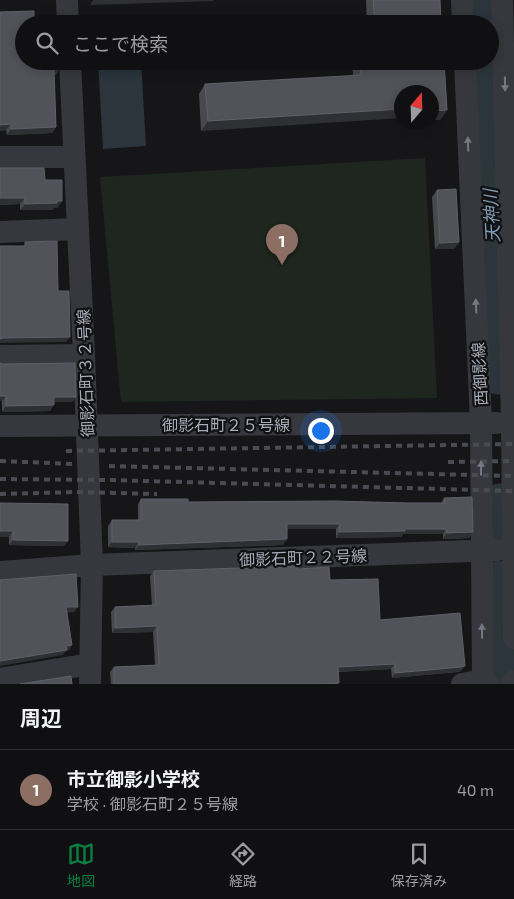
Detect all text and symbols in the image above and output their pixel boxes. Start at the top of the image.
search box [15,15,499,70]
icon: search [33,29,61,57]
text: ここで検索 [73,32,168,55]
one-way arrow [501,76,509,92]
north arrow [394,85,439,130]
one-way arrow [464,135,472,151]
water label: 天神川 [478,186,503,244]
pin: 1 [266,224,298,265]
one-way arrow [471,298,479,314]
street label: 御影石町３２号線 [73,309,97,437]
street label: 西御影線 [468,342,490,406]
street label: 御影石町２５号線 [162,415,290,434]
your location [308,418,334,444]
one-way arrow [477,460,485,476]
street label: 御影石町２２号線 [239,545,367,569]
one-way arrow [478,623,486,639]
text: 周辺 [20,705,62,730]
text: 市立御影小学校 [67,767,200,790]
text: 1 [33,780,39,799]
text: 40 m [457,780,494,799]
text: 学校 · 御影石町２５号線 [67,794,238,813]
tab: 地図 [67,840,95,890]
tab: 経路 [229,840,257,890]
tab: 保存済み [391,840,447,890]

